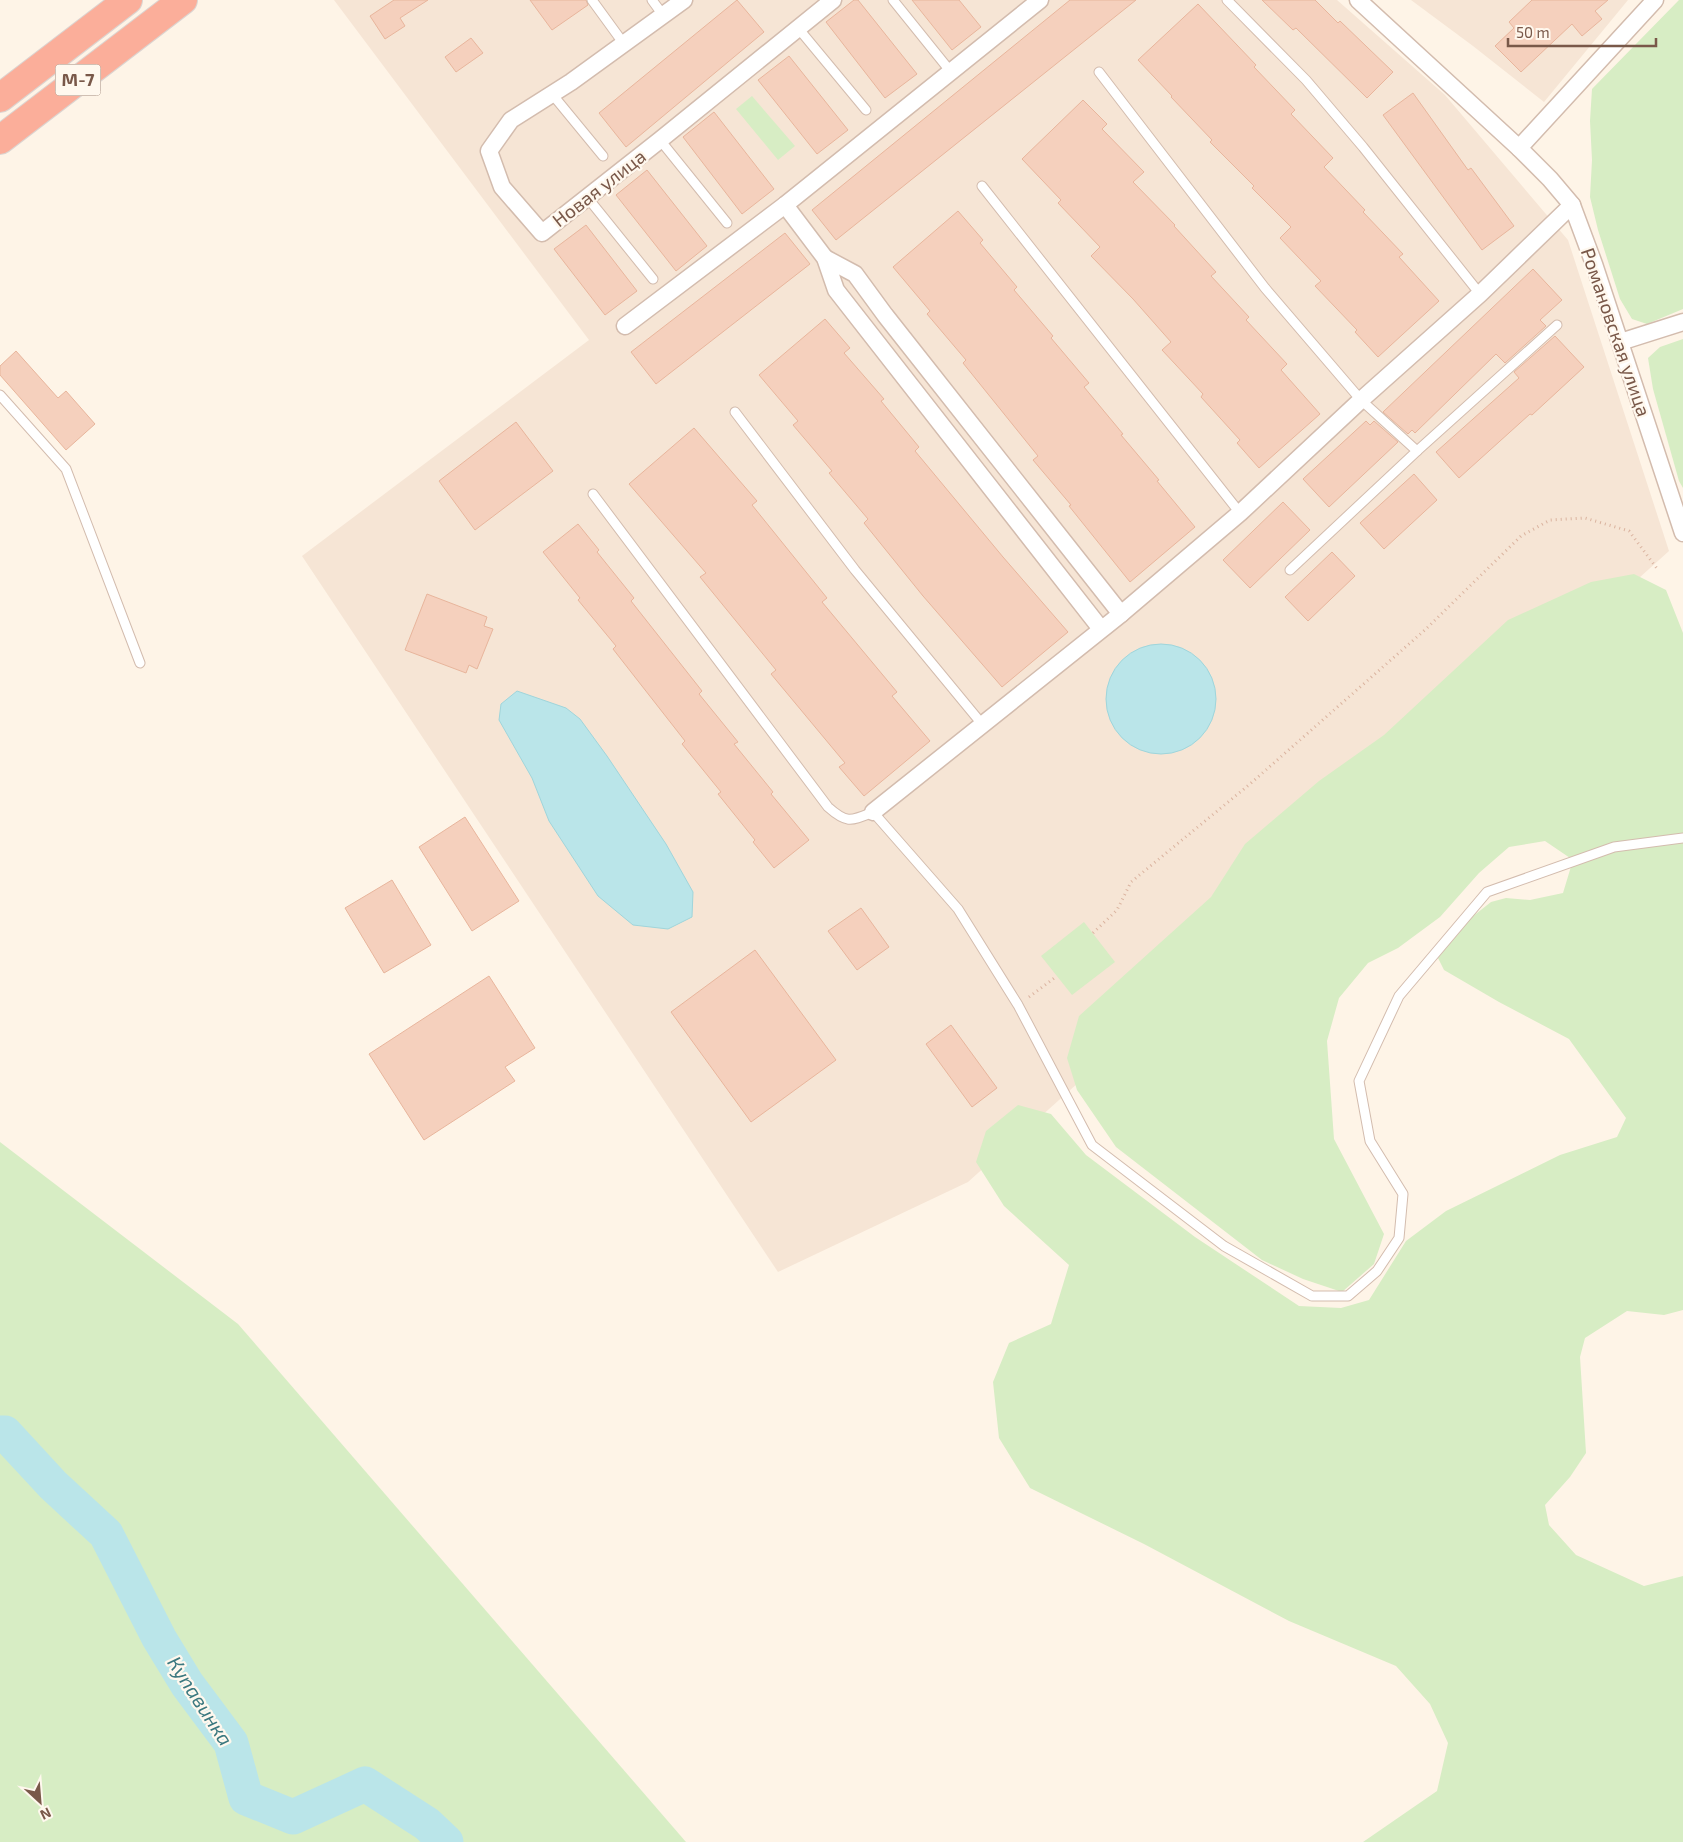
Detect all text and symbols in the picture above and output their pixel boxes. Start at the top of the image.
scale bar [1508,15,1656,47]
text: 50 m [1516,23,1550,41]
road number: М-7 [56,64,100,96]
street label: Новая улица [547,144,651,232]
street label: Романовская улица [1576,245,1656,419]
water label: Купавинка [163,1651,239,1750]
north arrow [15,1777,65,1827]
text: N [38,1804,54,1824]

